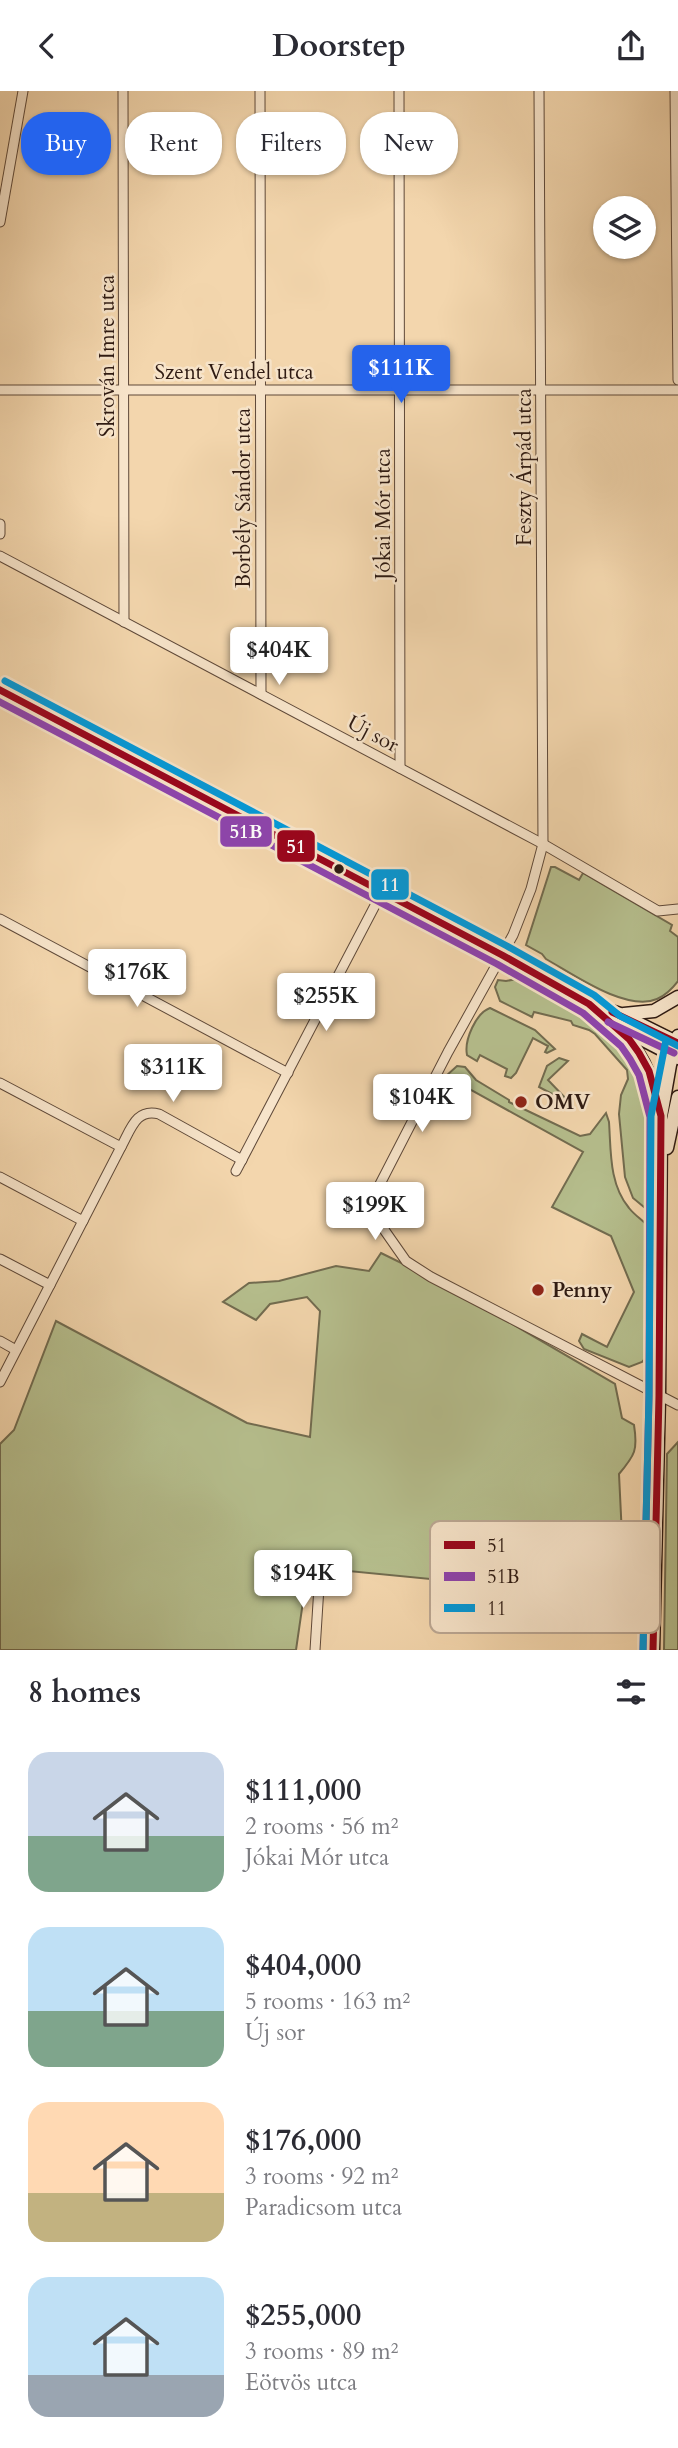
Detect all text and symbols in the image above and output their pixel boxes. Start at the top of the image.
text: Doorstep [272,24,406,68]
icon: back [28,27,66,65]
icon: share [612,27,650,65]
chip: Buy [21,112,111,175]
chip: Rent [125,112,222,175]
chip: Filters [236,112,346,175]
chip: New [360,112,458,175]
map controls [593,196,656,259]
button: layers [593,196,656,259]
street label: Skrován Imre utca [93,275,122,437]
pin: $111K [352,345,450,405]
text: $111K [368,352,434,383]
street label: Szent Vendel utca [154,358,314,387]
street label: Feszty Árpád utca [510,388,539,546]
street label: Borbély Sándor utca [229,408,258,588]
street label: Jókai Mór utca [369,448,398,583]
pin: $404K [230,627,328,687]
text: $404K [246,634,312,665]
street label: Új sor [342,707,405,760]
line badge: 51B [219,815,273,848]
text: 51B [229,819,263,845]
line badge: 51 [276,829,316,863]
text: 51 [286,834,306,860]
unlabelled marker [332,862,346,876]
line badge: 11 [370,868,410,901]
text: 11 [380,872,400,898]
pin: $176K [88,949,186,1009]
text: $176K [104,956,170,987]
pin: $255K [277,974,375,1033]
text: $255K [293,980,359,1011]
pin: $311K [124,1045,222,1104]
text: $311K [140,1051,206,1082]
pin: $104K [373,1075,471,1134]
text: $104K [389,1081,455,1112]
place label: OMV [535,1088,591,1117]
marker: OMV [513,1094,529,1110]
pin: $199K [326,1183,424,1242]
text: $199K [342,1189,408,1220]
place label: Penny [552,1276,612,1305]
marker: Penny [530,1282,546,1298]
legend [430,1521,660,1633]
text: 51 [487,1533,506,1559]
pin: $194K [254,1551,352,1610]
text: $194K [270,1557,336,1588]
text: 51B [487,1564,519,1590]
text: 11 [487,1596,506,1622]
text: 8 homes [28,1672,141,1713]
icon: filters [612,1673,650,1711]
text: $111,000 [245,1770,361,1811]
icon: home [84,1780,168,1864]
text: 2 rooms · 56 m² [245,1811,398,1842]
text: Jókai Mór utca [245,1842,389,1873]
text: $404,000 [245,1945,361,1986]
icon: home [84,1955,168,2039]
text: 5 rooms · 163 m² [245,1986,410,2017]
text: Új sor [245,2017,305,2048]
text: $176,000 [245,2120,361,2161]
icon: home [84,2130,168,2214]
text: 3 rooms · 92 m² [245,2161,398,2192]
text: Paradicsom utca [245,2192,402,2223]
text: $255,000 [245,2295,361,2336]
icon: home [84,2305,168,2389]
text: 3 rooms · 89 m² [245,2336,398,2367]
text: Eötvös utca [245,2367,357,2398]

